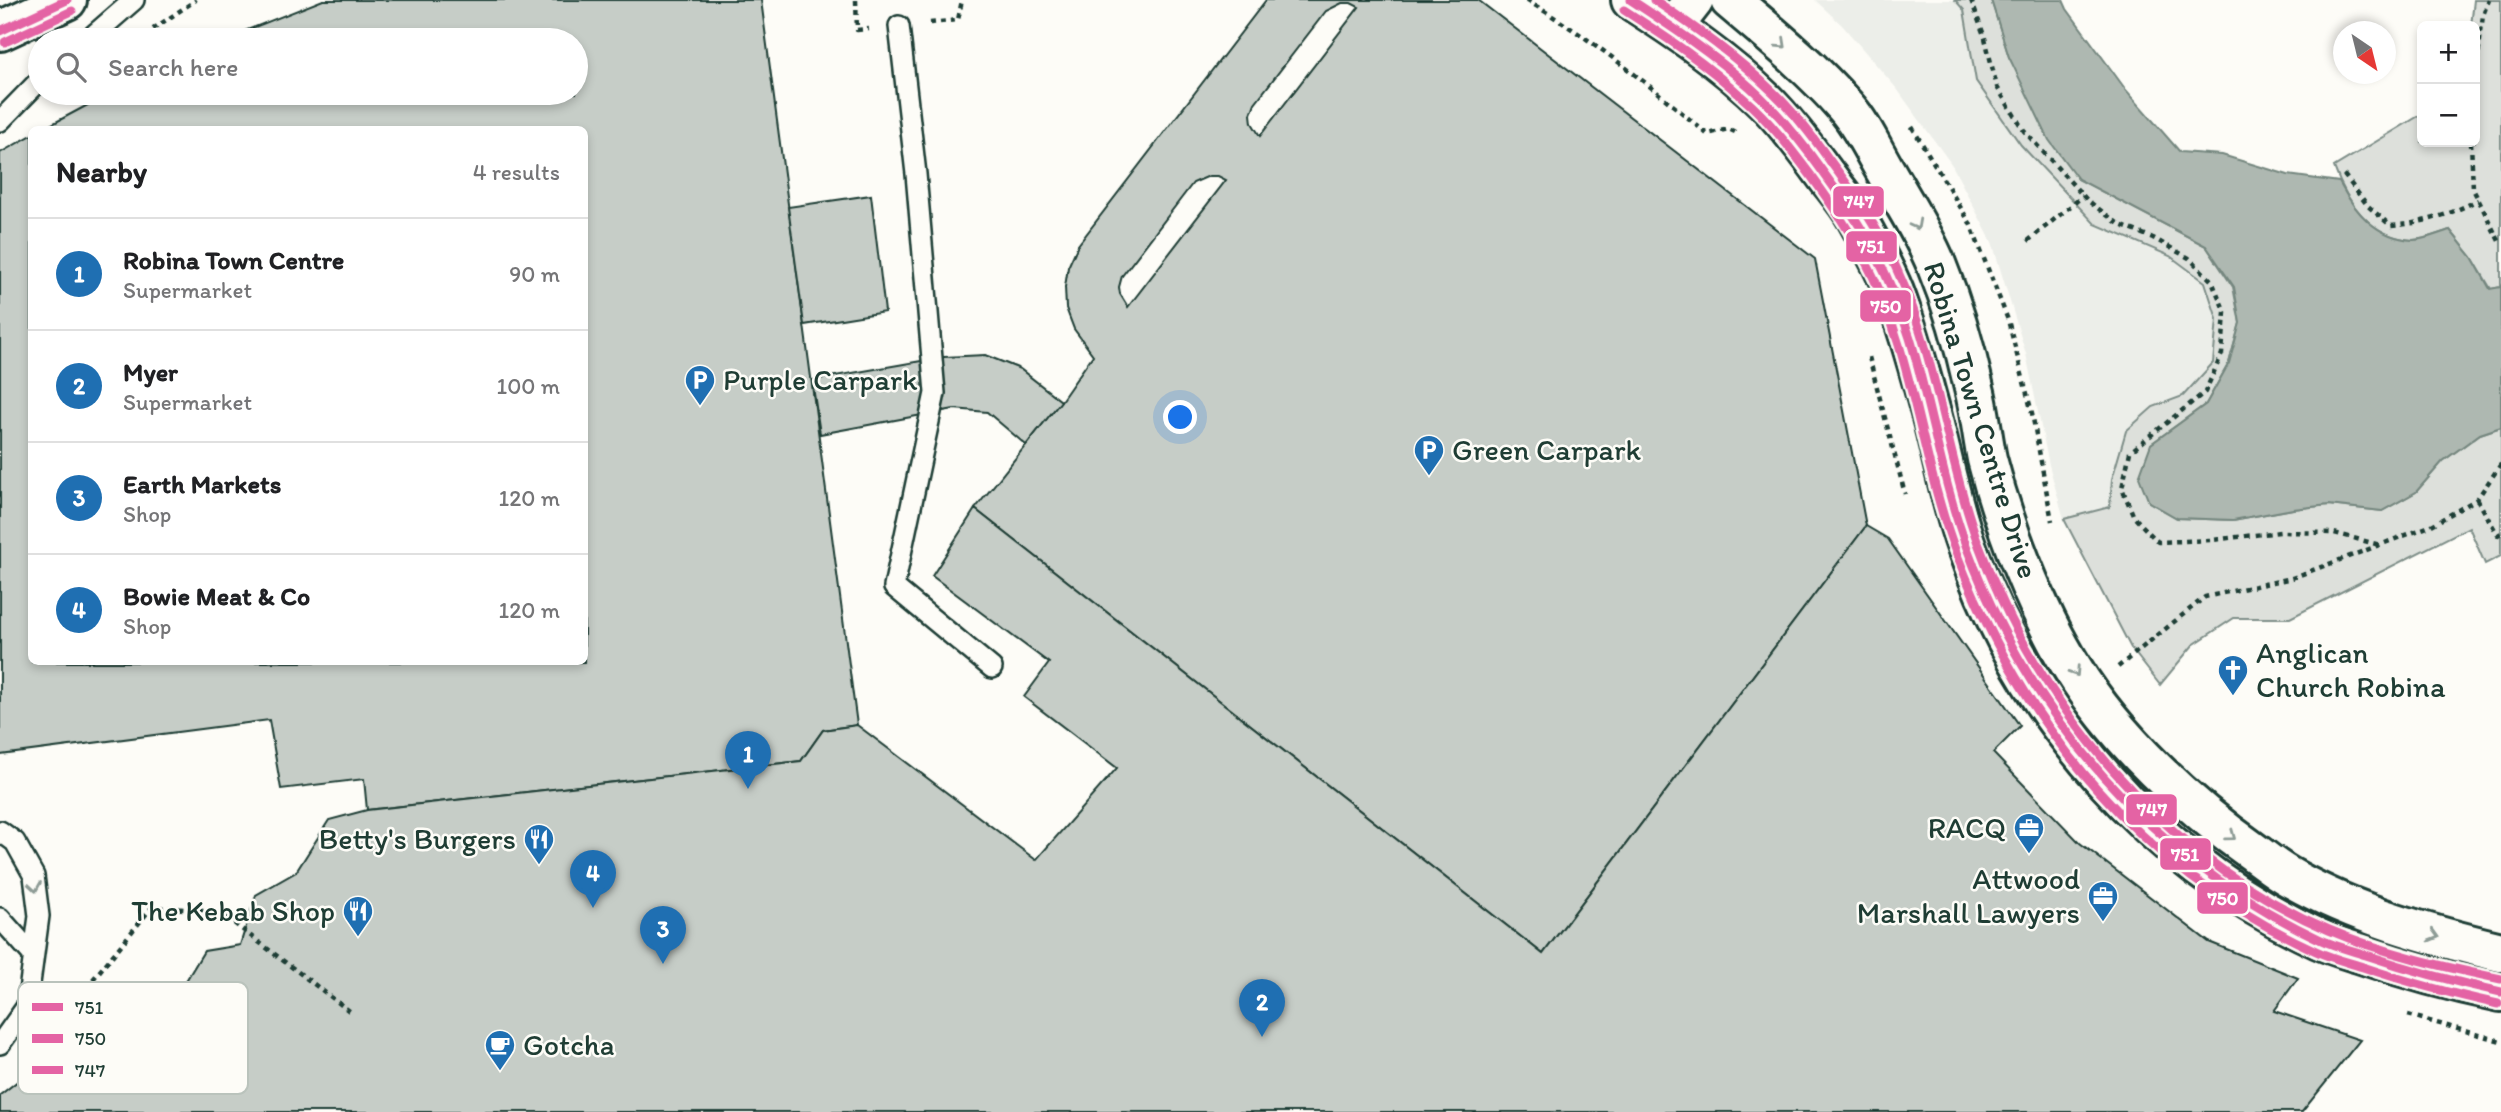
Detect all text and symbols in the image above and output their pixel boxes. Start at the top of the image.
north arrow [2333,21,2396,84]
map controls [2417,21,2480,147]
button: + [2417,21,2480,84]
search box [28,28,588,105]
one-way arrow [1774,36,1787,49]
icon: search [52,48,90,86]
text: Search here [108,51,238,83]
button: − [2417,84,2480,147]
text: Nearby [56,153,147,190]
text: 4 results [473,158,560,186]
line badge: 747 [1832,185,1885,218]
text: 747 [1843,190,1875,213]
one-way arrow [1908,218,1922,230]
line badge: 751 [1845,230,1898,263]
text: 751 [1856,235,1885,258]
text: Robina Town Centre [123,244,344,276]
street label: Robina Town Centre Drive [1916,257,2047,583]
text: 1 [74,260,84,288]
text: 90 m [509,260,560,288]
text: Supermarket [123,276,252,304]
line badge: 750 [1859,289,1912,323]
text: 750 [1869,295,1902,318]
text: Myer [123,356,178,388]
place label: Purple Carpark [723,361,918,398]
parking icon: Purple Carpark [683,363,717,407]
text: 2 [73,372,85,400]
text: 100 m [496,372,560,400]
text: Supermarket [123,388,252,416]
your location [1163,400,1197,434]
place label: Green Carpark [1452,431,1641,468]
parking icon: Green Carpark [1412,433,1446,477]
text: Earth Markets [123,468,281,500]
text: 3 [73,484,85,512]
text: 120 m [499,484,560,512]
text: Shop [123,500,171,528]
text: Bowie Meat & Co [123,580,310,612]
text: 4 [72,596,86,624]
text: 120 m [499,596,560,624]
text: Shop [123,612,171,640]
place label: Anglican Church Robina [2256,634,2446,705]
church icon: Anglican Church Robina [2216,653,2250,697]
one-way arrow [2067,664,2079,677]
pin: 1 [725,731,771,789]
line badge: 747 [2125,793,2178,826]
text: 747 [2136,798,2168,821]
place label: RACQ [1928,809,2006,846]
office icon: RACQ [2012,811,2046,855]
place label: Betty's Burgers [319,820,516,857]
restaurant icon: Betty's Burgers [522,822,556,866]
one-way arrow [2223,828,2236,840]
line badge: 751 [2159,837,2212,871]
text: 751 [2170,843,2199,866]
pin: 4 [570,850,616,908]
place label: Attwood Marshall Lawyers [1857,860,2080,931]
office icon: Attwood Marshall Lawyers [2086,879,2120,923]
one-way arrow [27,881,42,893]
line badge: 750 [2196,881,2249,915]
text: 750 [2206,887,2239,910]
place label: The Kebab Shop [131,892,335,929]
restaurant icon: The Kebab Shop [341,894,375,938]
pin: 3 [640,906,686,964]
one-way arrow [2427,927,2439,942]
pin: 2 [1239,979,1285,1037]
legend [18,982,248,1094]
text: 751 [75,996,103,1019]
place label: Gotcha [523,1026,615,1063]
text: 750 [75,1027,106,1050]
cafe icon: Gotcha [483,1028,517,1072]
text: 747 [75,1059,105,1082]

